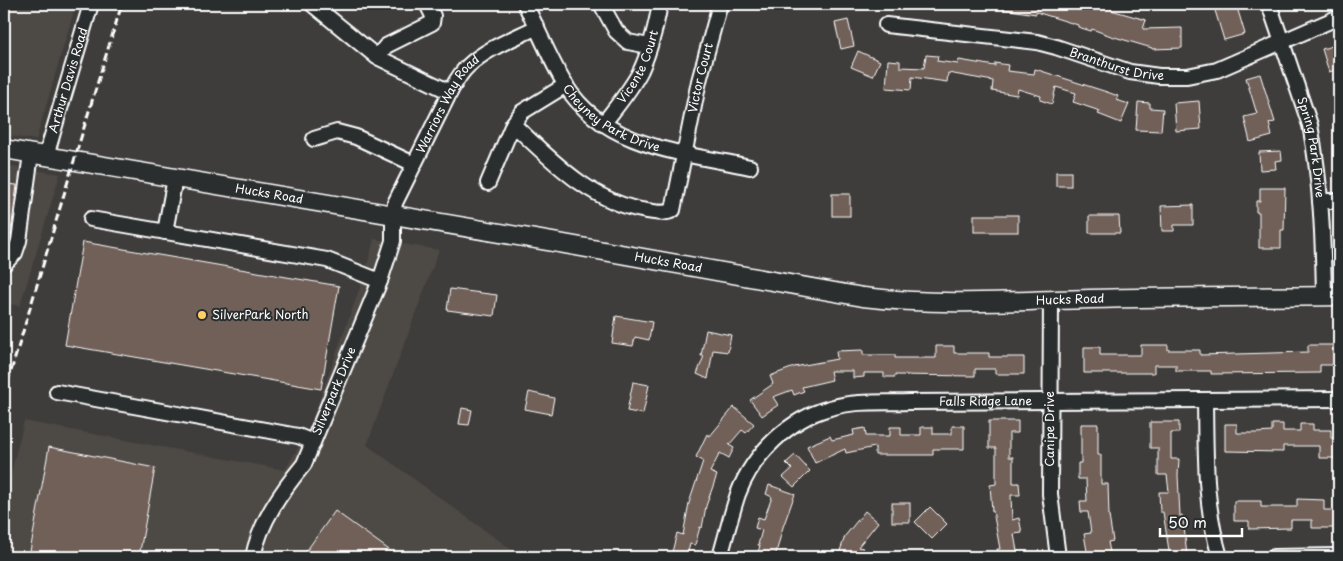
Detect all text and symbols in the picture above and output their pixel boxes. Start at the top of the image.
street label: Arthur Davis Road [43,25,92,135]
street label: Vicente Court [612,28,662,107]
street label: Victor Court [683,41,717,114]
street label: Branthurst Drive [1067,42,1164,84]
street label: Warriors Way Road [411,50,483,156]
street label: Cheyney Park Drive [559,80,662,156]
street label: Spring Park Drive [1293,94,1330,198]
street label: Hucks Road [234,178,305,208]
street label: Hucks Road [633,247,704,276]
street label: Hucks Road [1036,289,1105,309]
place label: SilverPark North [212,305,308,323]
marker: SilverPark North [196,309,208,321]
street label: Silverpark Drive [307,344,360,438]
street label: Falls Ridge Lane [939,391,1033,410]
street label: Canipe Drive [1040,391,1058,467]
scale bar [1160,506,1243,538]
text: 50 m [1168,510,1207,533]

